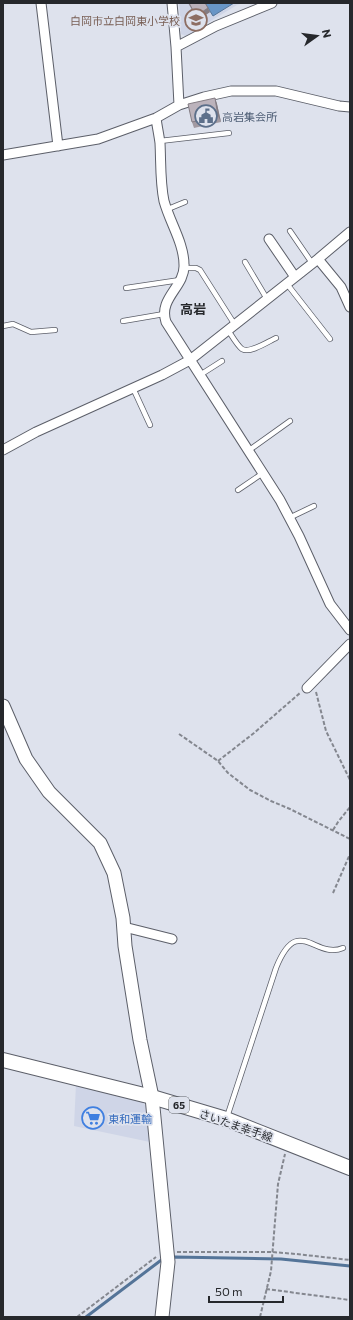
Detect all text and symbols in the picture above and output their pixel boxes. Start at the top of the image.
school or university icon: 白岡市立白岡東小学校 [183,7,209,33]
place label: 白岡市立白岡東小学校 [70,14,180,27]
north arrow [297,16,337,56]
text: N [320,28,334,39]
public building icon: 高岩集会所 [193,103,219,129]
place label: 高岩集会所 [222,110,278,123]
district label: 高岩 [180,301,206,317]
road number: 65 [169,1097,189,1113]
supermarket icon: 東和運輸 [80,1105,106,1131]
street label: さいたま幸手線 [198,1106,274,1144]
place label: 東和運輸 [108,1112,152,1125]
scale bar [209,1278,283,1304]
text: 50 m [215,1284,243,1298]

